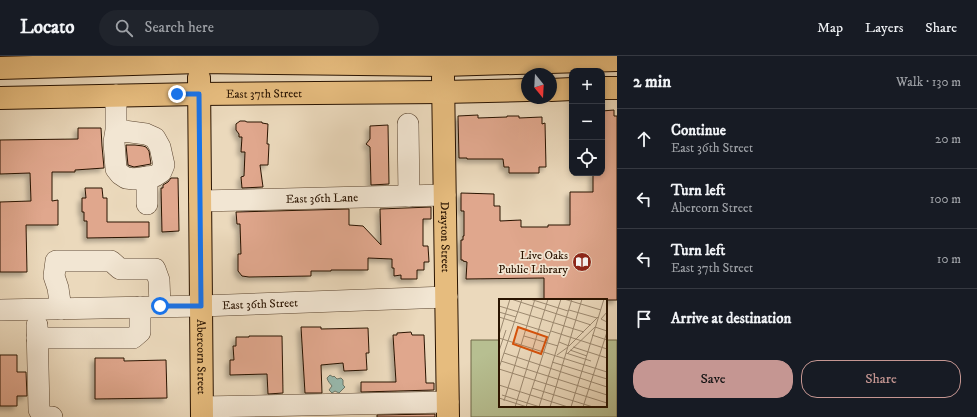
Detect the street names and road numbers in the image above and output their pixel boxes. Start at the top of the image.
street label: East 37th Street [226,86,302,101]
street label: East 36th Lane [286,190,358,206]
street label: Drayton Street [437,201,453,273]
street label: East 36th Street [222,295,298,313]
street label: Abercorn Street [194,319,209,395]

